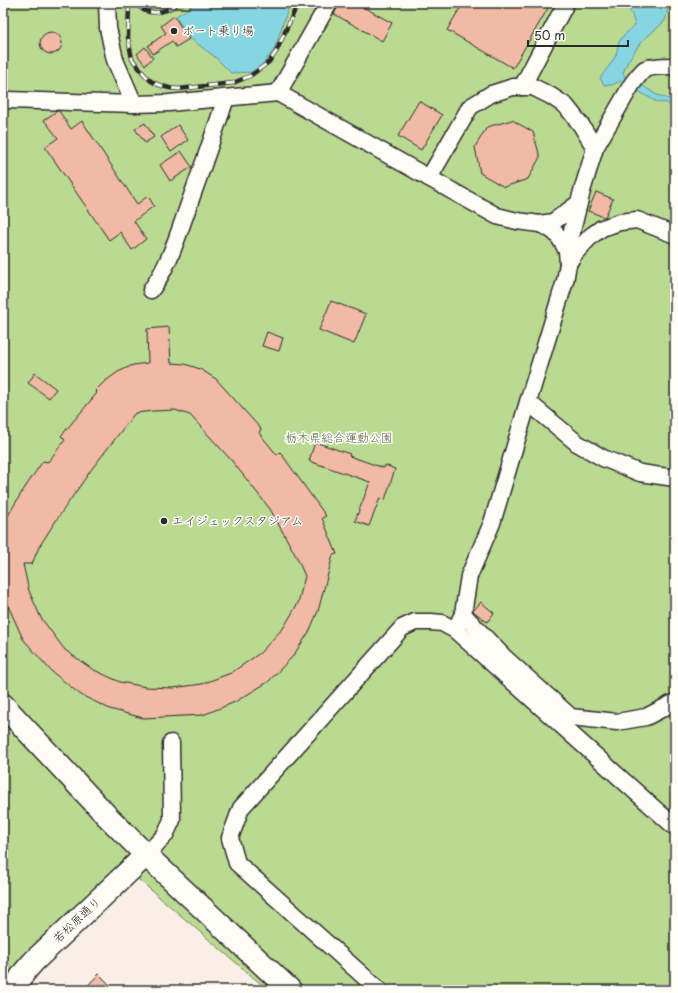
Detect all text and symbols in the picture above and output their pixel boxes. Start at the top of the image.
place label: ボート乗り場 [182,21,254,39]
scale bar [528,22,628,48]
marker: ボート乗り場 [169,26,179,36]
text: 50 m [534,26,565,44]
park label: 栃木県総合運動公園 [285,428,393,446]
place label: エイジェックスタジアム [172,511,303,529]
marker: エイジェックスタジアム [159,516,169,526]
street label: 若松原通り [48,892,104,946]

